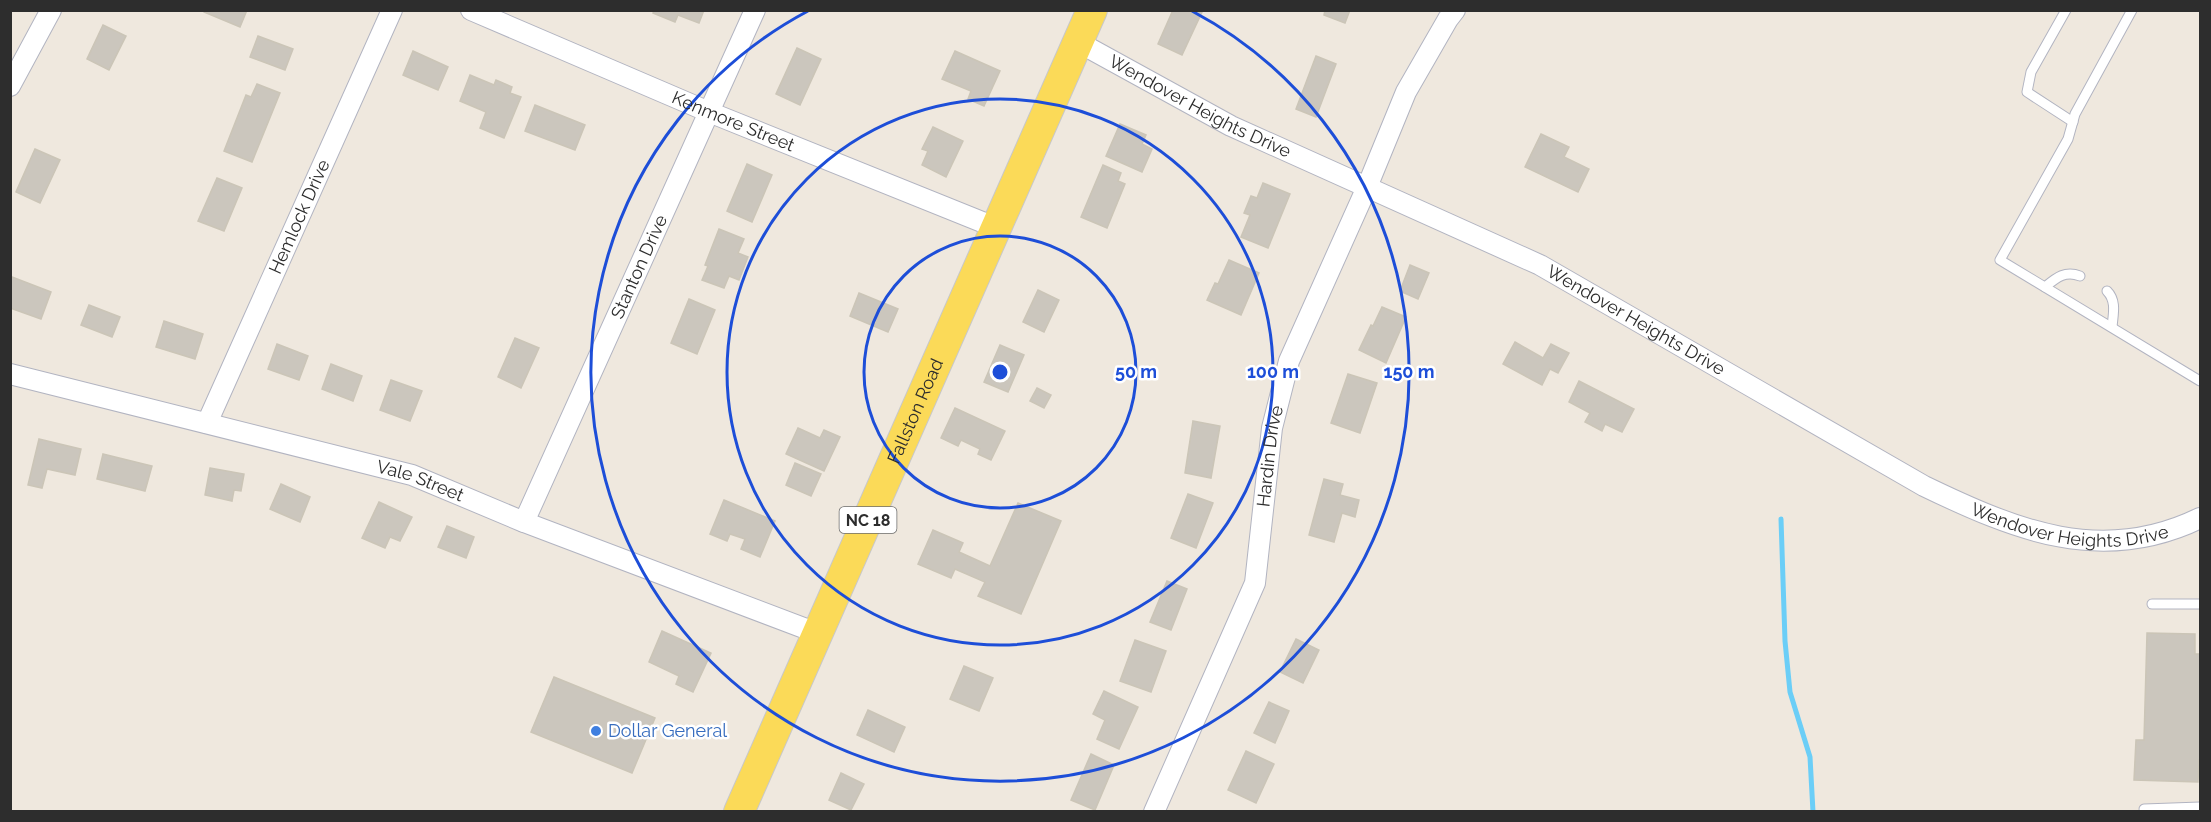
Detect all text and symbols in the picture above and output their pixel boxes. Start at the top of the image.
street label: Wendover Heights Drive [1106,50,1295,162]
street label: Kenmore Street [669,86,798,155]
street label: Hemlock Drive [264,156,334,277]
street label: Stanton Drive [606,211,671,322]
street label: Wendover Heights Drive [1543,260,1729,379]
street label: Fallston Road [883,355,947,467]
text: 50 m [1115,361,1157,382]
text: 100 m [1247,361,1299,382]
text: 150 m [1384,361,1435,382]
centre of rings [990,362,1010,382]
street label: Hardin Drive [1252,403,1287,508]
street label: Vale Street [375,456,467,506]
street label: Wendover Heights Drive [1968,498,2171,551]
road number: NC 18 [840,507,896,533]
place label: Dollar General [608,720,727,741]
marker: Dollar General [589,724,603,738]

